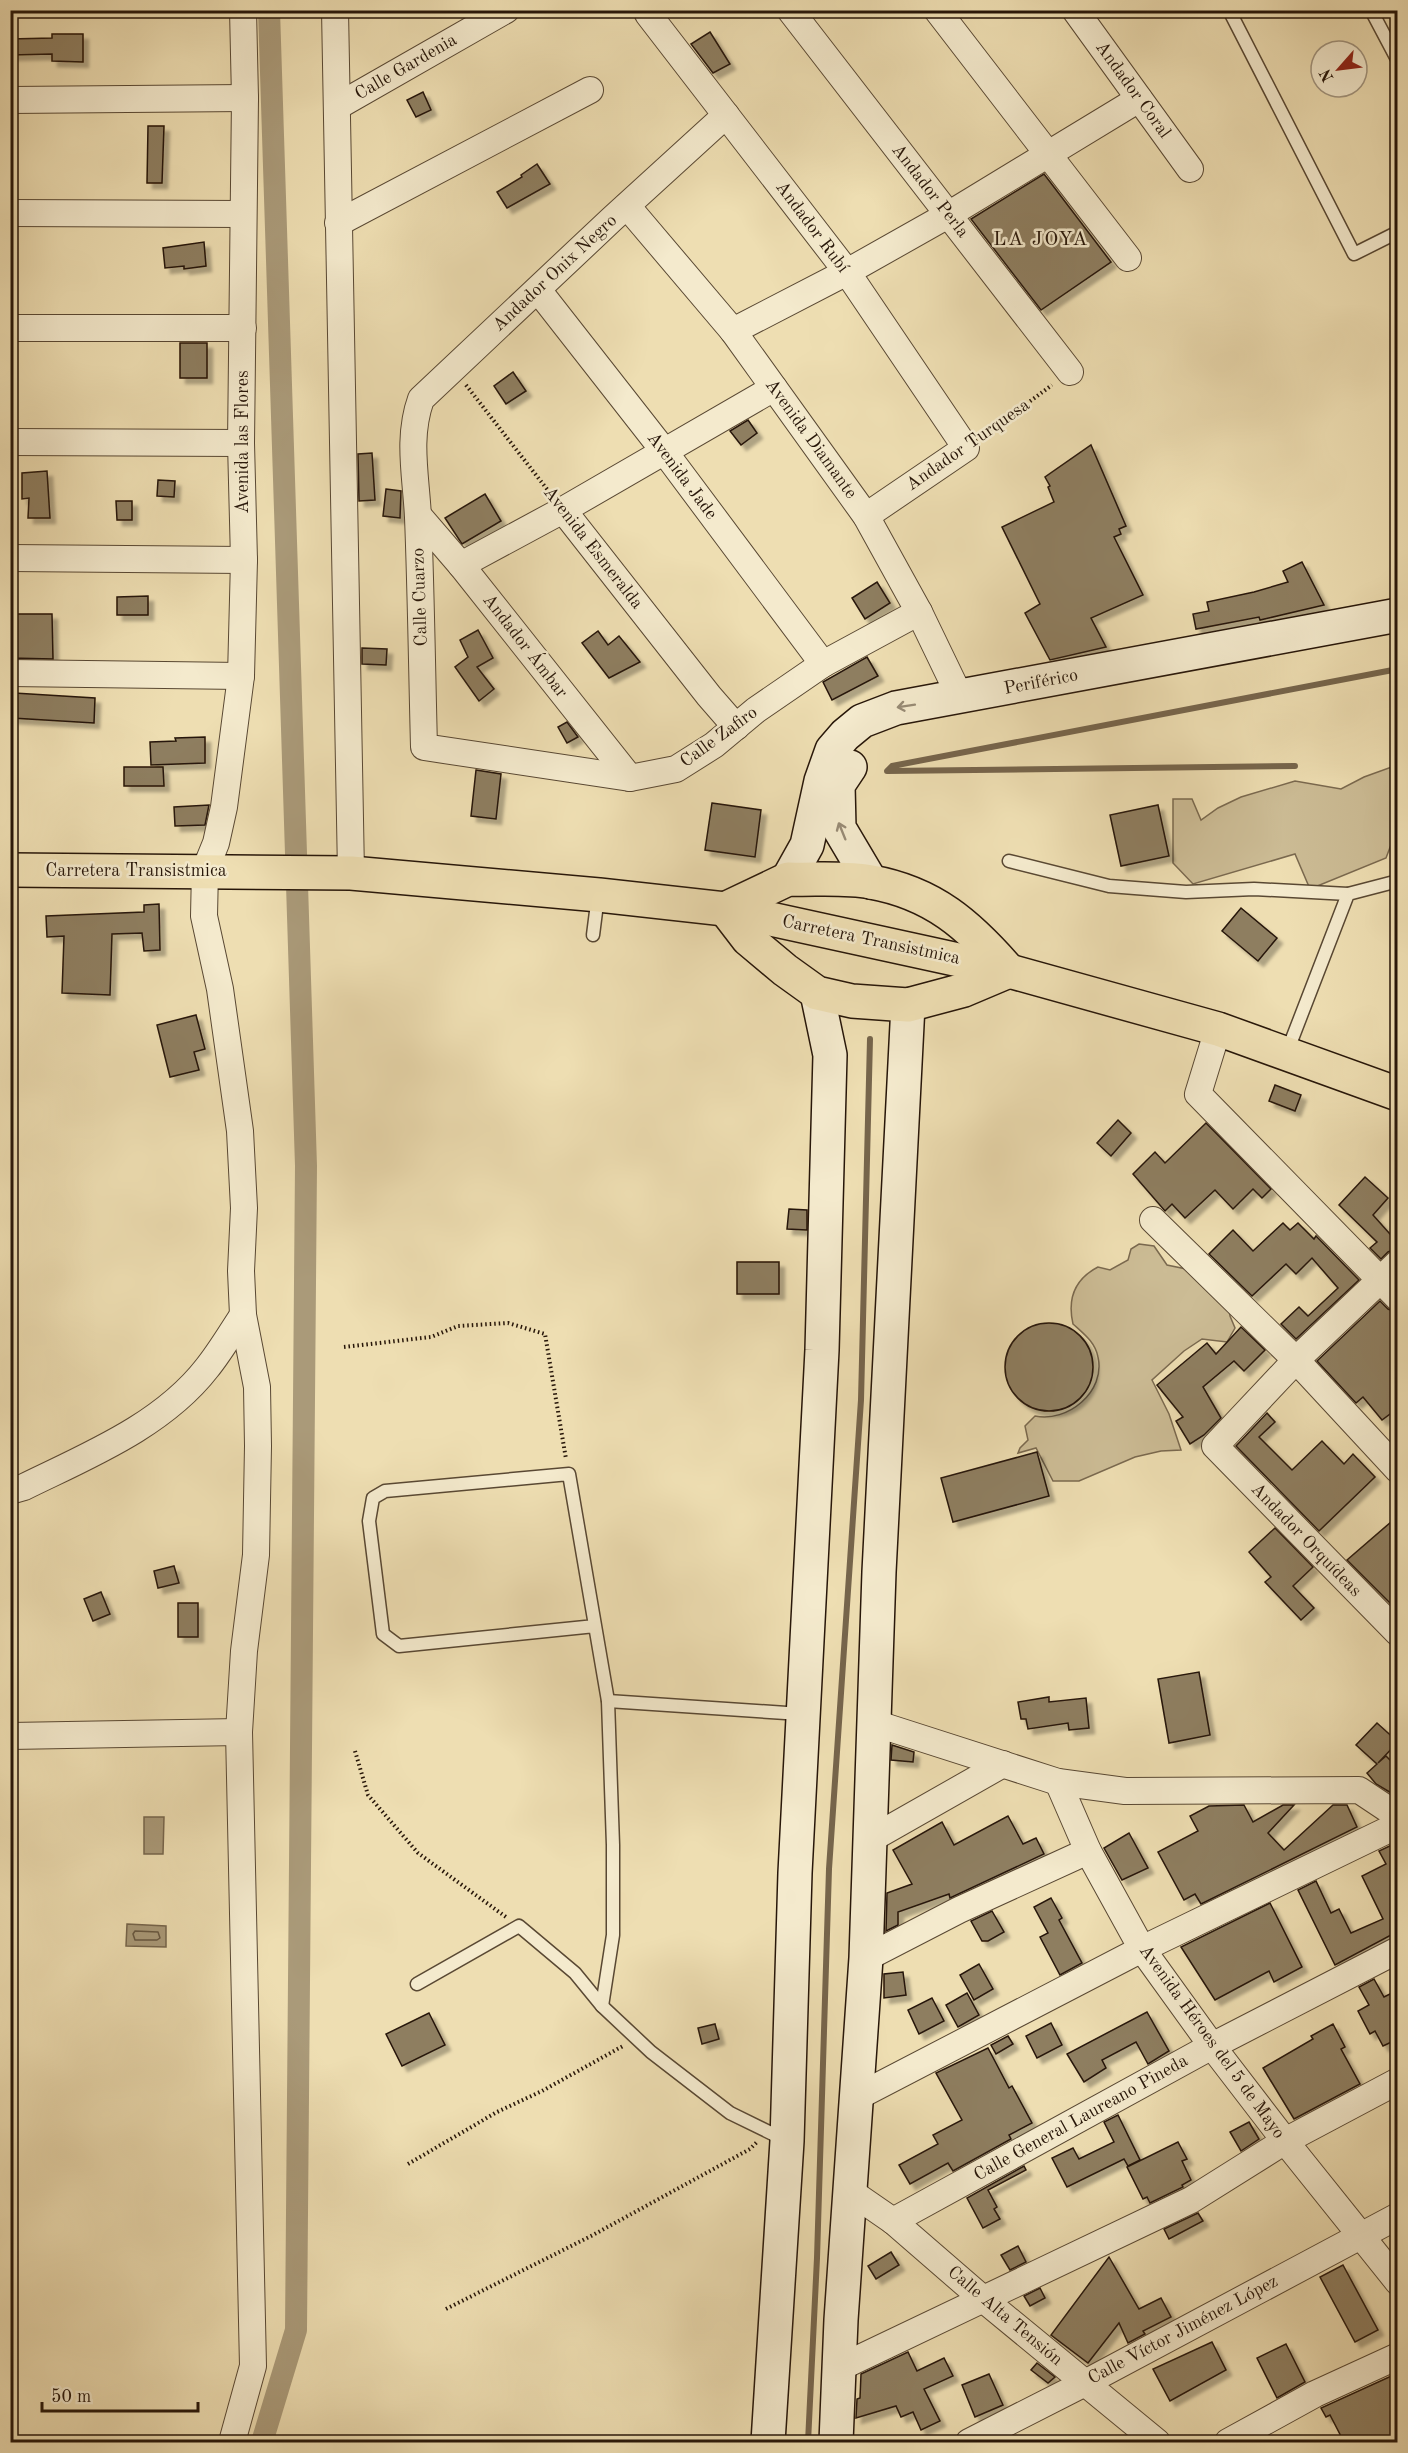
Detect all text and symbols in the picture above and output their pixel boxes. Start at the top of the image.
street label: Calle Gardenia [352,31,460,103]
street label: Andador Coral [1092,38,1174,142]
north arrow [1309,39,1369,99]
text: N [1317,65,1337,84]
street label: Andador Perla [888,141,972,241]
street label: Andador Rubí [772,178,852,276]
street label: Andador Onix Negro [490,211,621,335]
district label: LA JOYA [993,230,1089,250]
street label: Avenida las Flores [234,370,252,514]
street label: Avenida Diamante [762,376,860,502]
street label: Andador Turquesa [903,396,1033,494]
street label: Avenida Jade [644,429,720,523]
street label: Avenida Esmeralda [540,483,646,613]
street label: Calle Cuarzo [409,547,431,647]
street label: Andador Ámbar [479,588,574,702]
street label: Periférico [1002,666,1080,698]
one-way arrow [897,701,917,712]
street label: Calle Zafiro [677,703,761,771]
one-way arrow [836,822,847,840]
street label: Carretera Transistmica [45,862,227,880]
street label: Carretera Transistmica [780,912,962,968]
street label: Andador Orquídeas [1247,1480,1365,1600]
street label: Avenida Héroes del 5 de Mayo [1136,1942,1288,2142]
street label: Calle General Laureano Pineda [971,2052,1191,2184]
street label: Calle Alta Tensión [944,2263,1066,2369]
street label: Calle Víctor Jiménez López [1085,2272,1281,2388]
scale bar [42,2375,198,2413]
text: 50 m [51,2388,91,2406]

